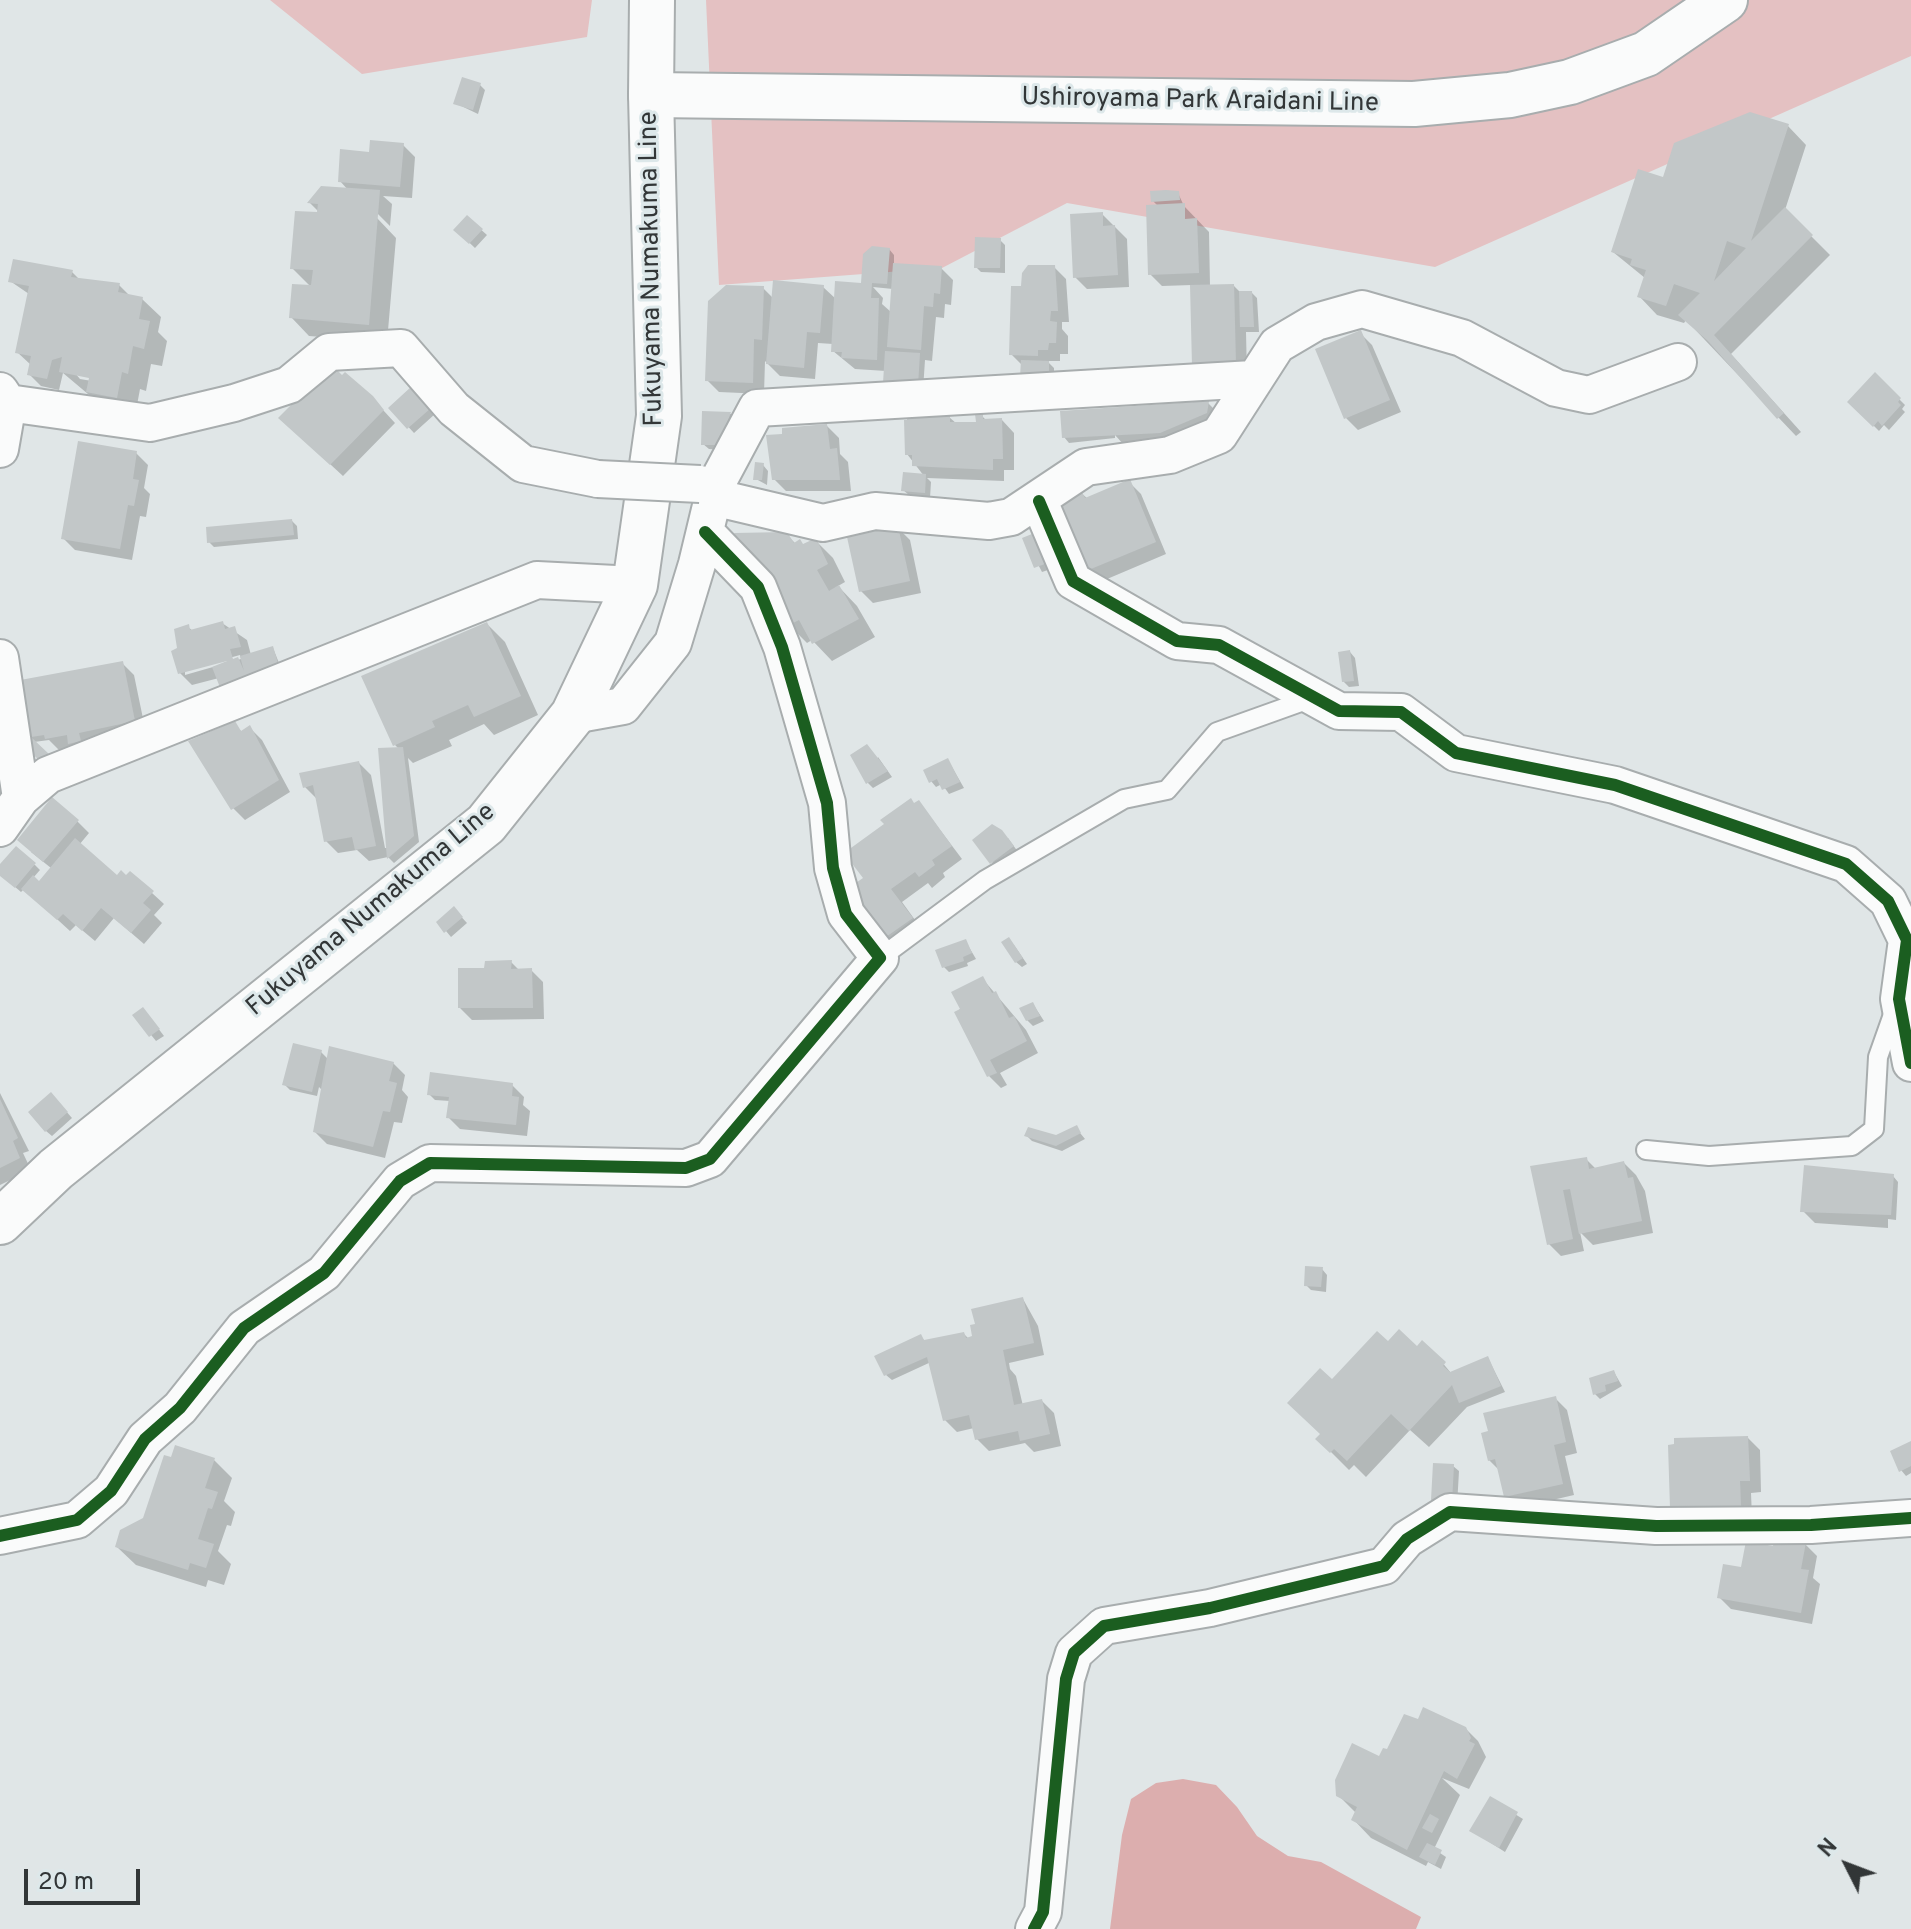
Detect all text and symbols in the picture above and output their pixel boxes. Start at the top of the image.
street label: Ushiroyama Park Araidani Line [1021,83,1379,121]
street label: Fukuyama Numakuma Line [635,111,671,427]
street label: Fukuyama Numakuma Line [241,798,503,1024]
north arrow [1807,1825,1887,1905]
text: N [1813,1834,1844,1864]
scale bar [28,1853,144,1903]
text: 20 m [38,1868,94,1898]

